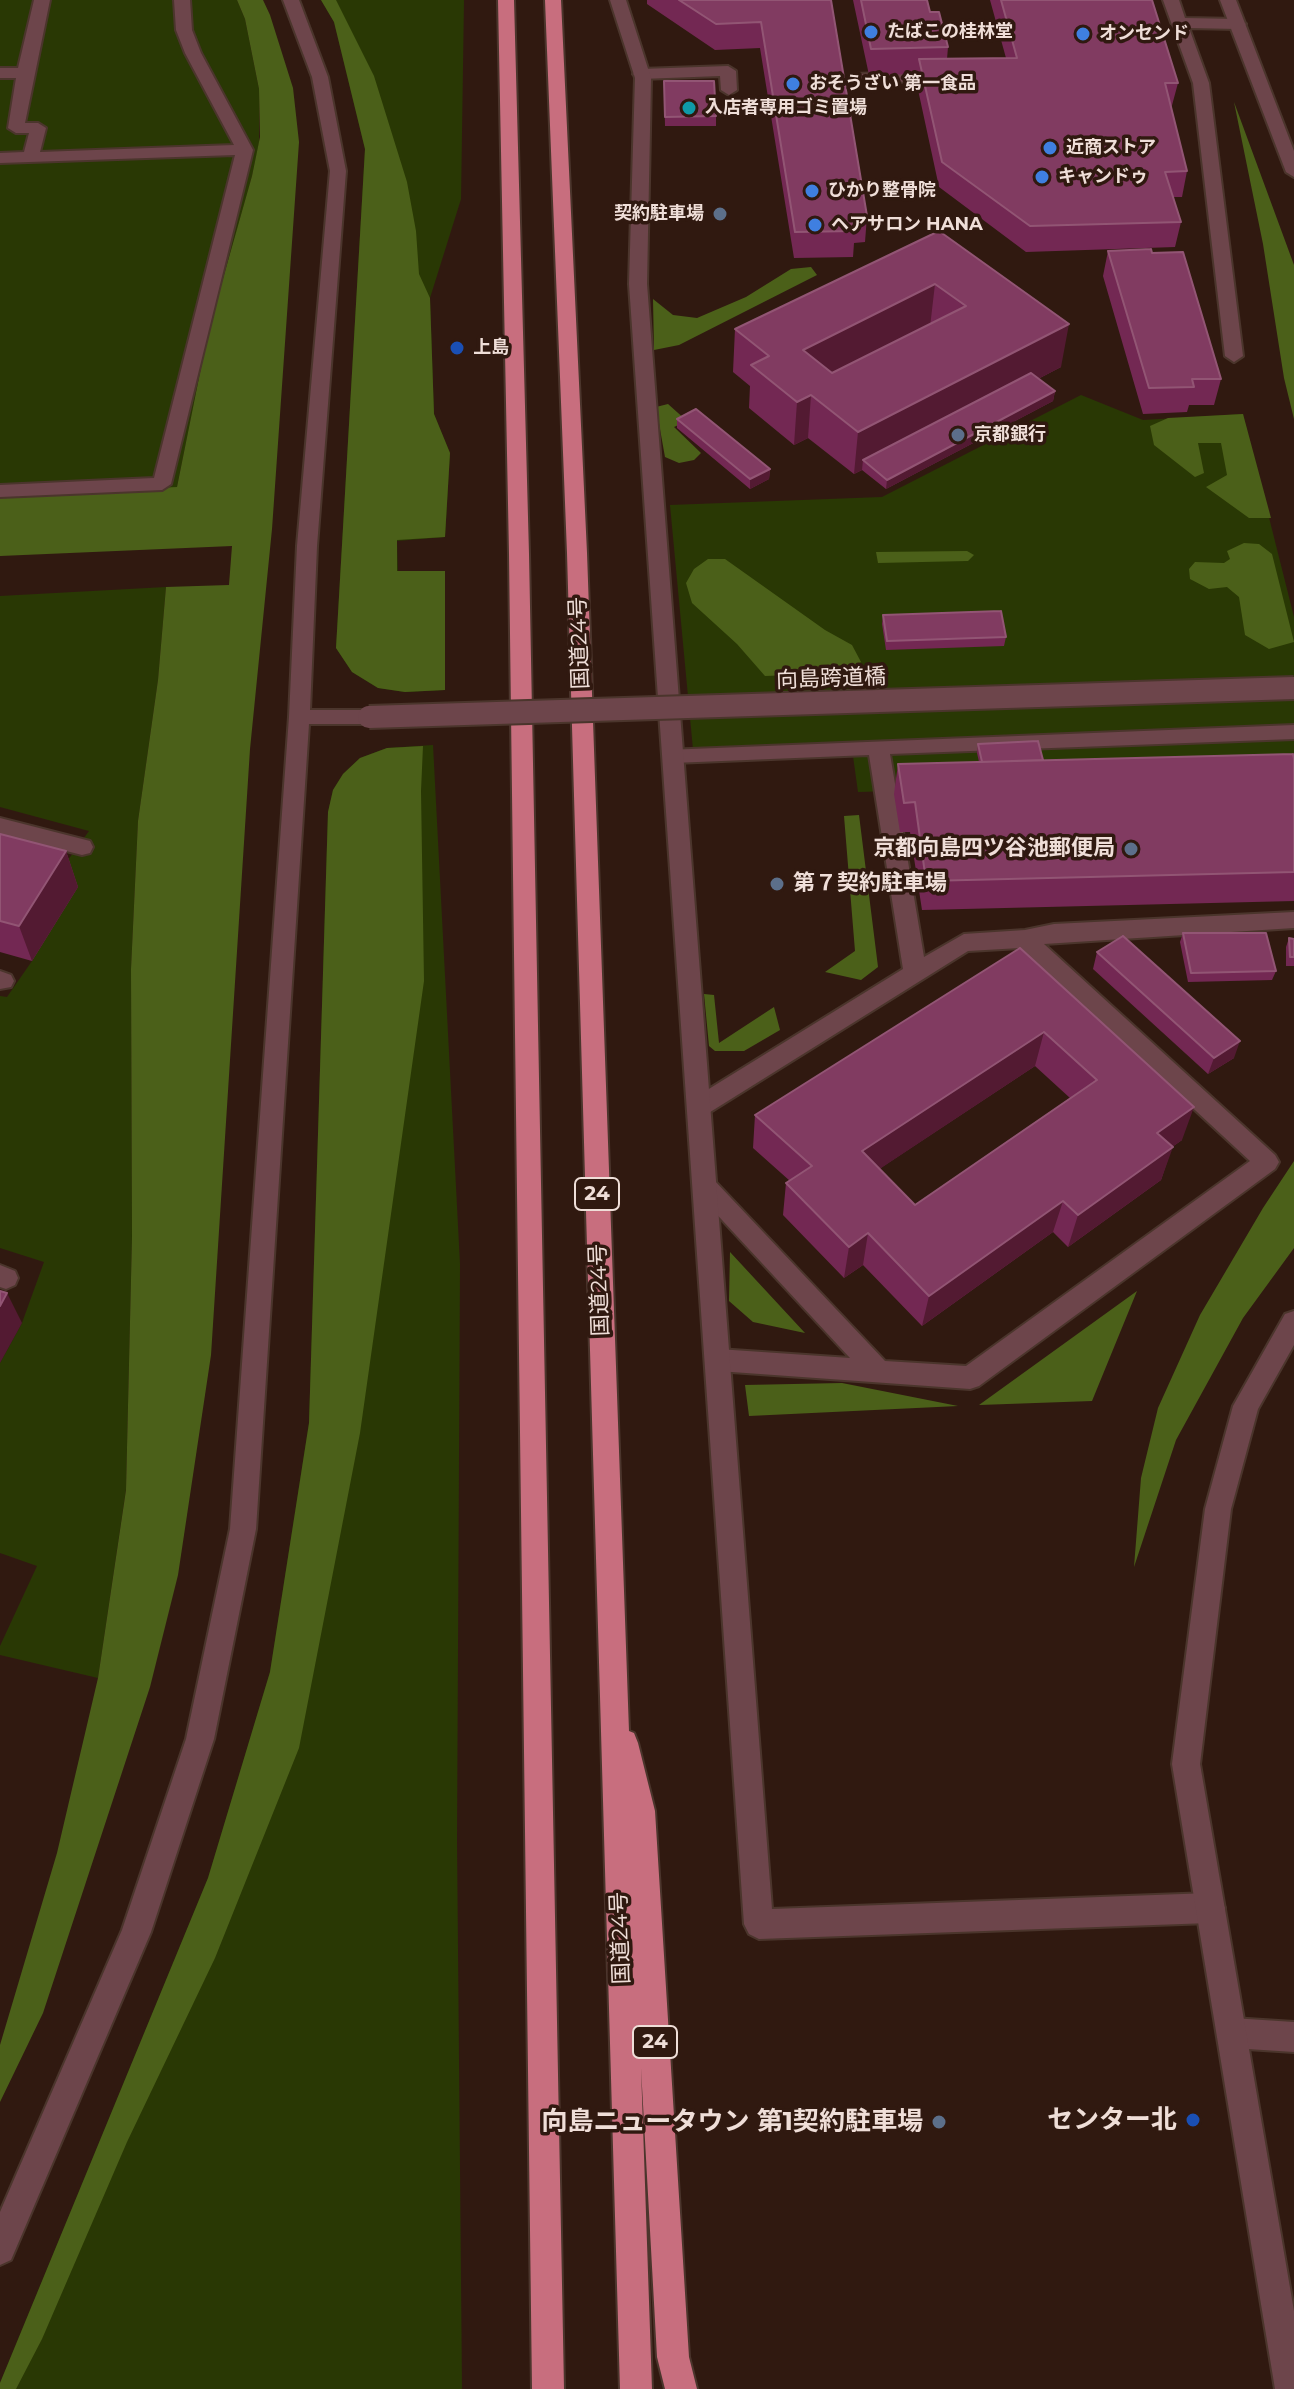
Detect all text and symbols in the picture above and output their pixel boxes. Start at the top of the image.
place label: たばこの桂林堂 [887,21,1013,43]
marker: たばこの桂林堂 [862,23,880,41]
place label: オンセンド [1099,23,1189,45]
marker: オンセンド [1074,25,1092,43]
place label: おそうざい 第一食品 [809,73,976,95]
marker: おそうざい 第一食品 [784,75,802,93]
place label: 入店者専用ゴミ置場 [705,97,867,119]
marker: 入店者専用ゴミ置場 [680,99,698,117]
place label: 近商ストア [1066,137,1156,159]
marker: 近商ストア [1041,139,1059,157]
place label: キャンドゥ [1058,166,1148,188]
marker: キャンドゥ [1033,168,1051,186]
place label: ひかり整骨院 [828,180,936,202]
marker: ひかり整骨院 [803,182,821,200]
place label: 契約駐車場 [614,203,704,225]
marker: 契約駐車場 [711,205,729,223]
place label: ヘアサロン HANA [831,214,983,236]
marker: ヘアサロン HANA [806,216,824,234]
place label: 上島 [473,337,509,359]
marker: 上島 [448,339,466,357]
place label: 京都銀行 [974,424,1046,446]
marker: 京都銀行 [949,426,967,444]
street label: 国道24号 [565,596,595,690]
street label: 向島跨道橋 [776,664,886,694]
place label: 京都向島四ツ谷池郵便局 [873,836,1115,862]
marker: 京都向島四ツ谷池郵便局 [1122,840,1140,858]
place label: 第７契約駐車場 [793,871,947,897]
marker: 第７契約駐車場 [768,875,786,893]
road number: 24 [575,1178,619,1210]
street label: 国道24号 [585,1243,615,1337]
street label: 国道24号 [606,1891,636,1985]
road number: 24 [633,2026,677,2058]
place label: センター北 [1047,2104,1177,2136]
place label: 向島ニュータウン 第1契約駐車場 [541,2106,923,2138]
marker: センター北 [1184,2111,1202,2129]
marker: 向島ニュータウン 第1契約駐車場 [930,2113,948,2131]

